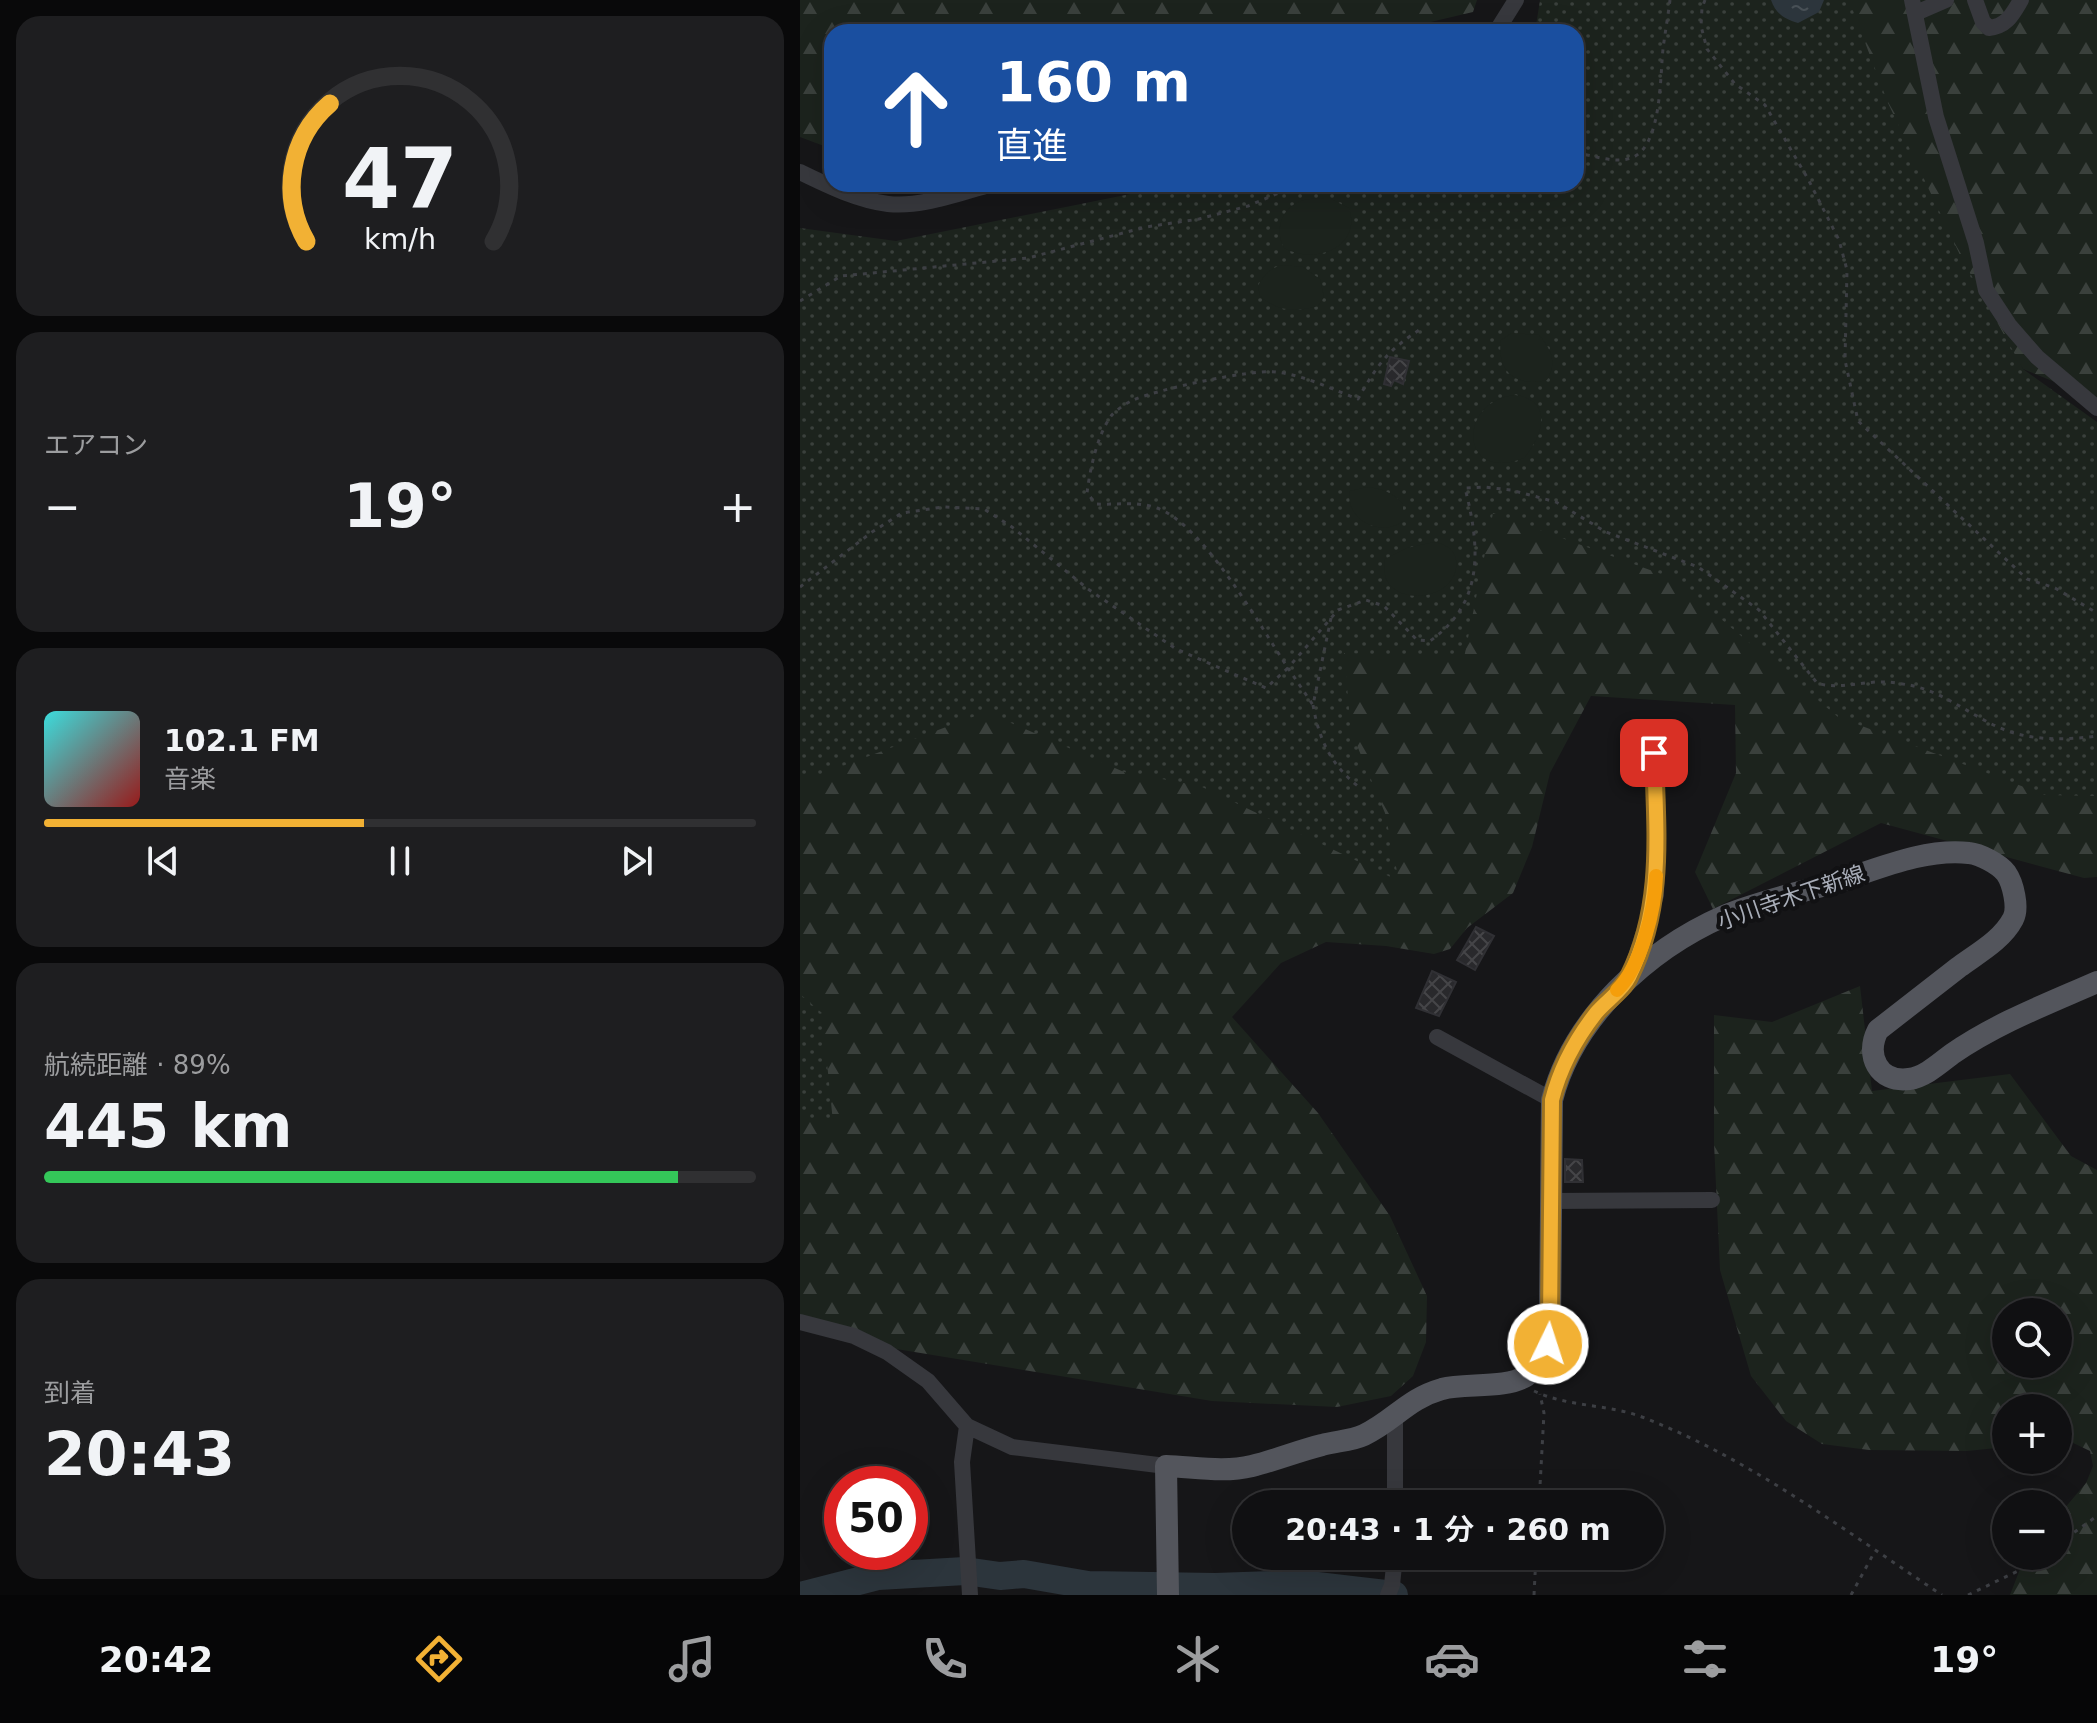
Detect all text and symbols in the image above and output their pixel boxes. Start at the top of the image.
text: 160 m [996,49,1191,114]
icon: ahead [864,56,968,160]
text: 直進 [996,125,1068,166]
text: 47 [342,130,458,227]
text: km/h [364,222,436,256]
text: エアコン [44,430,148,460]
text: 19° [343,471,457,541]
text: − [44,481,81,532]
text: + [719,481,756,532]
pin [1620,719,1688,787]
text: 102.1 FM [164,723,320,758]
icon: arrive [1632,731,1676,775]
text: 音楽 [164,764,216,794]
icon: previous [141,839,185,883]
icon: pause [378,839,422,883]
icon: next [615,839,659,883]
street label: 小川寺木下新線 [1714,861,1868,934]
text: 航続距離 · 89% [44,1050,231,1080]
text: 445 km [44,1091,293,1161]
map controls [1992,1298,2072,1570]
button: search [1992,1298,2072,1378]
position arrow [1506,1302,1590,1386]
text: 到着 [44,1378,96,1408]
button: + [1992,1394,2072,1474]
text: 20:43 [44,1419,235,1489]
speed limit sign: 50 [824,1466,928,1570]
button: − [1992,1490,2072,1570]
text: 20:43 · 1 分 · 260 m [1285,1512,1611,1547]
icon: directions [411,1631,467,1687]
icon: music [664,1631,720,1687]
icon: phone [917,1631,973,1687]
icon: climate [1170,1631,1226,1687]
icon: car [1424,1631,1480,1687]
icon: filters [1677,1631,1733,1687]
text: 20:42 [99,1639,213,1680]
text: 19° [1930,1639,1998,1680]

